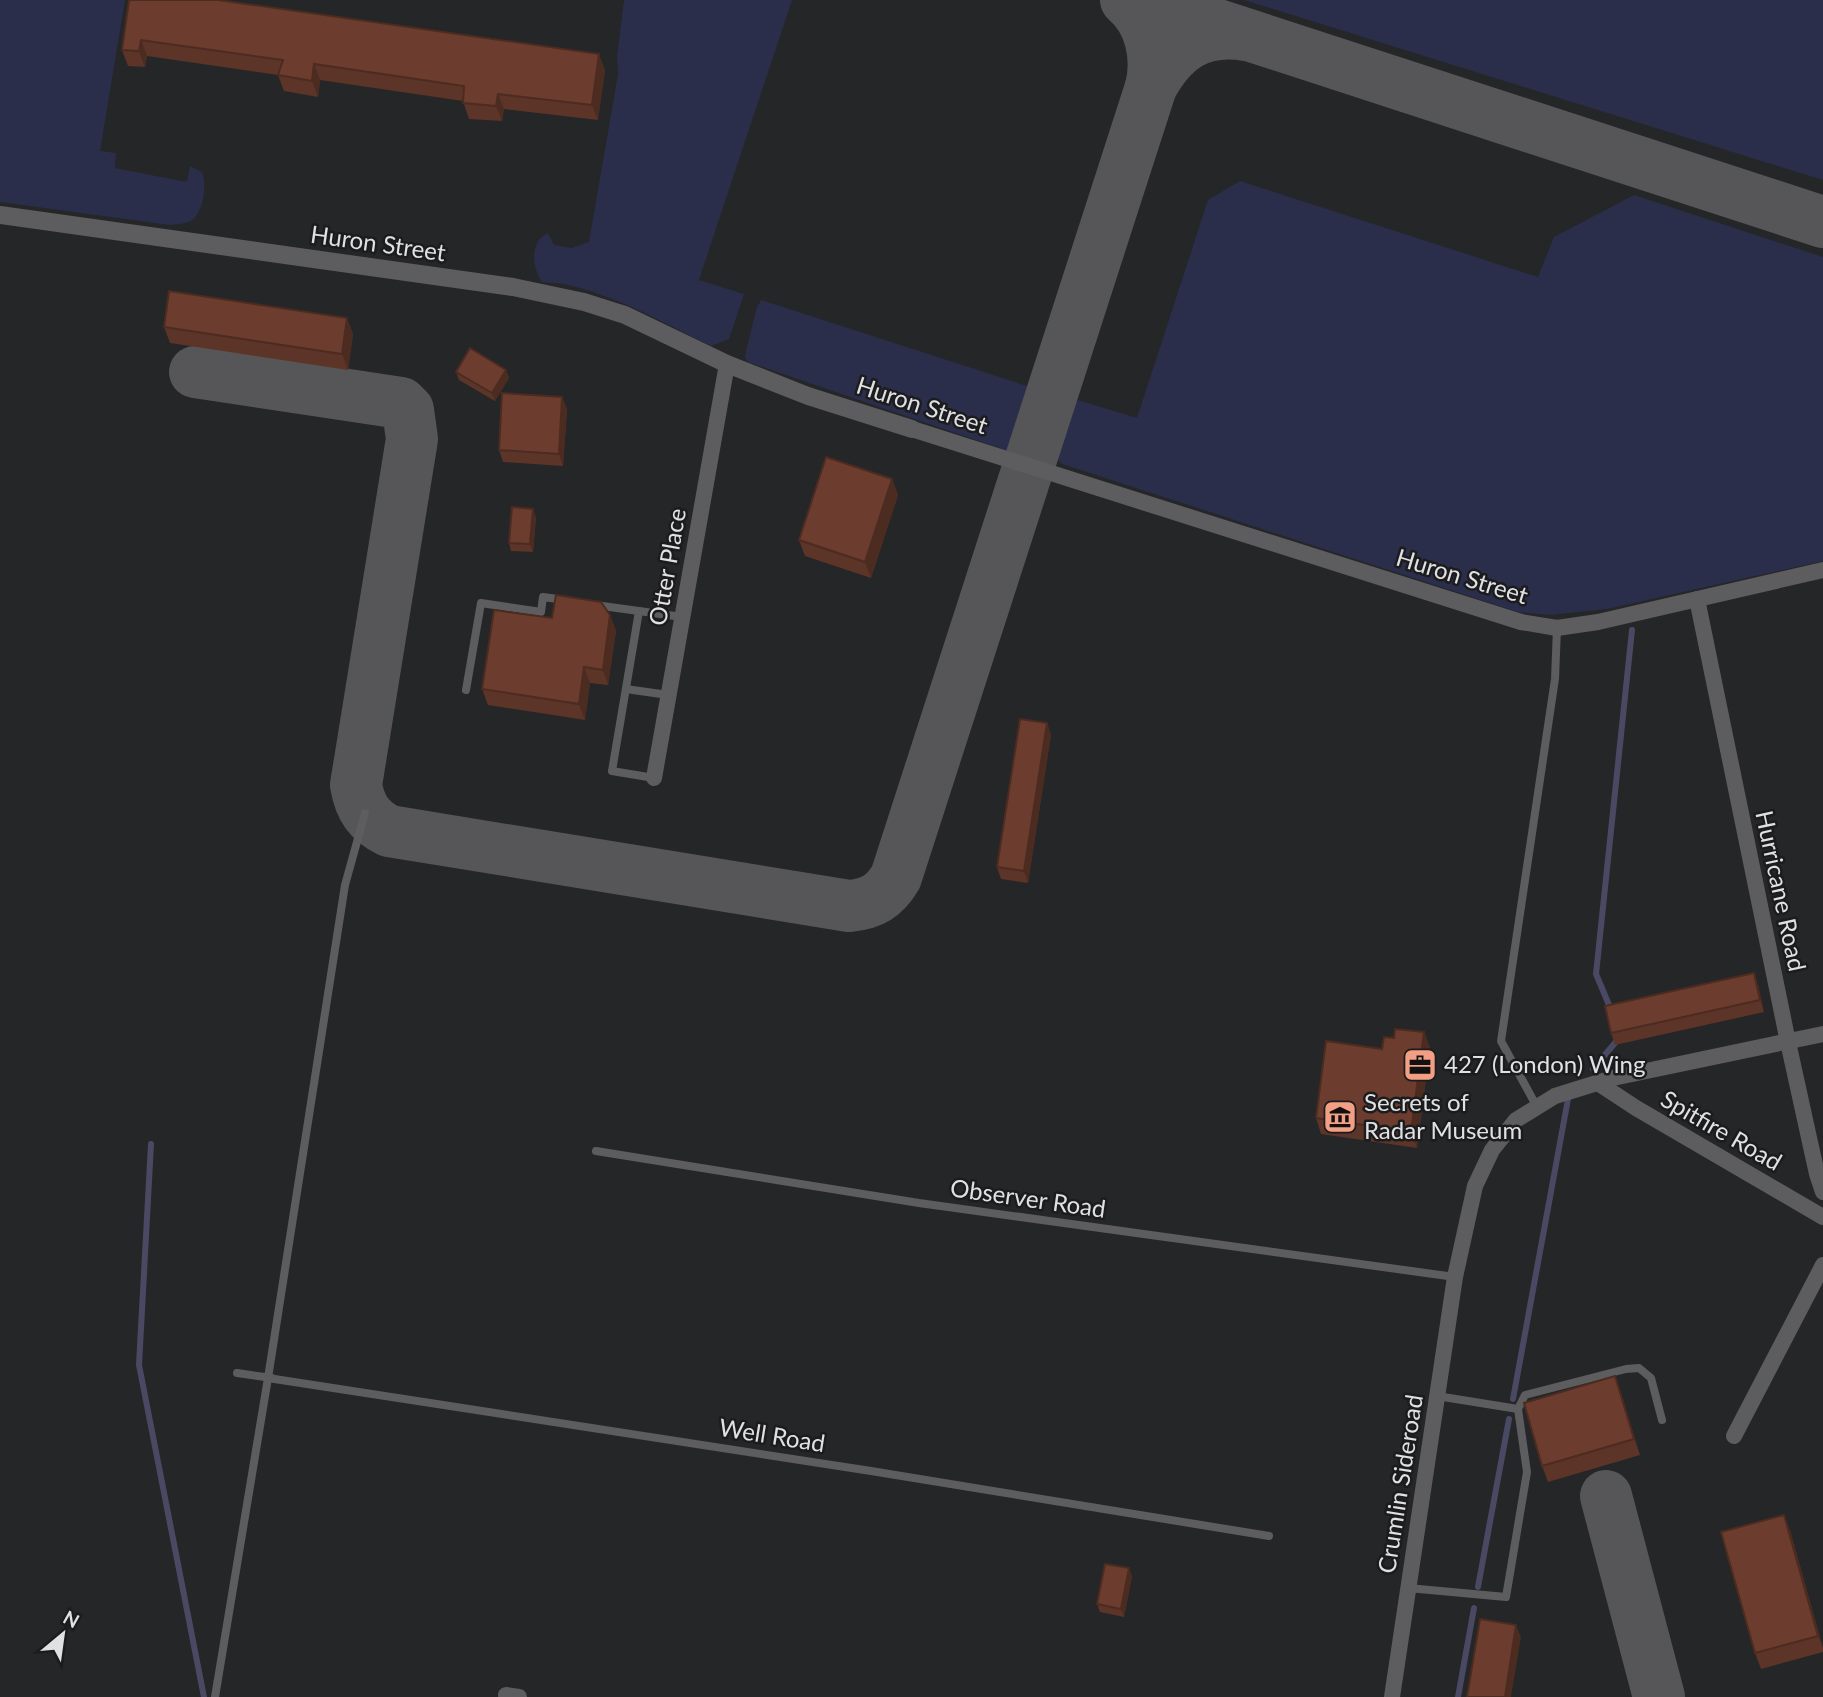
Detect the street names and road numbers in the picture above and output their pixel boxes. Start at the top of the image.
street label: Huron Street [309,219,448,266]
street label: Huron Street [853,370,992,440]
street label: Otter Place [642,506,691,628]
street label: Huron Street [1393,542,1532,609]
street label: Hurricane Road [1750,808,1813,974]
street label: Spitfire Road [1656,1083,1787,1176]
street label: Observer Road [949,1172,1108,1223]
street label: Crumlin Sideroad [1371,1392,1428,1575]
street label: Well Road [717,1412,827,1457]

